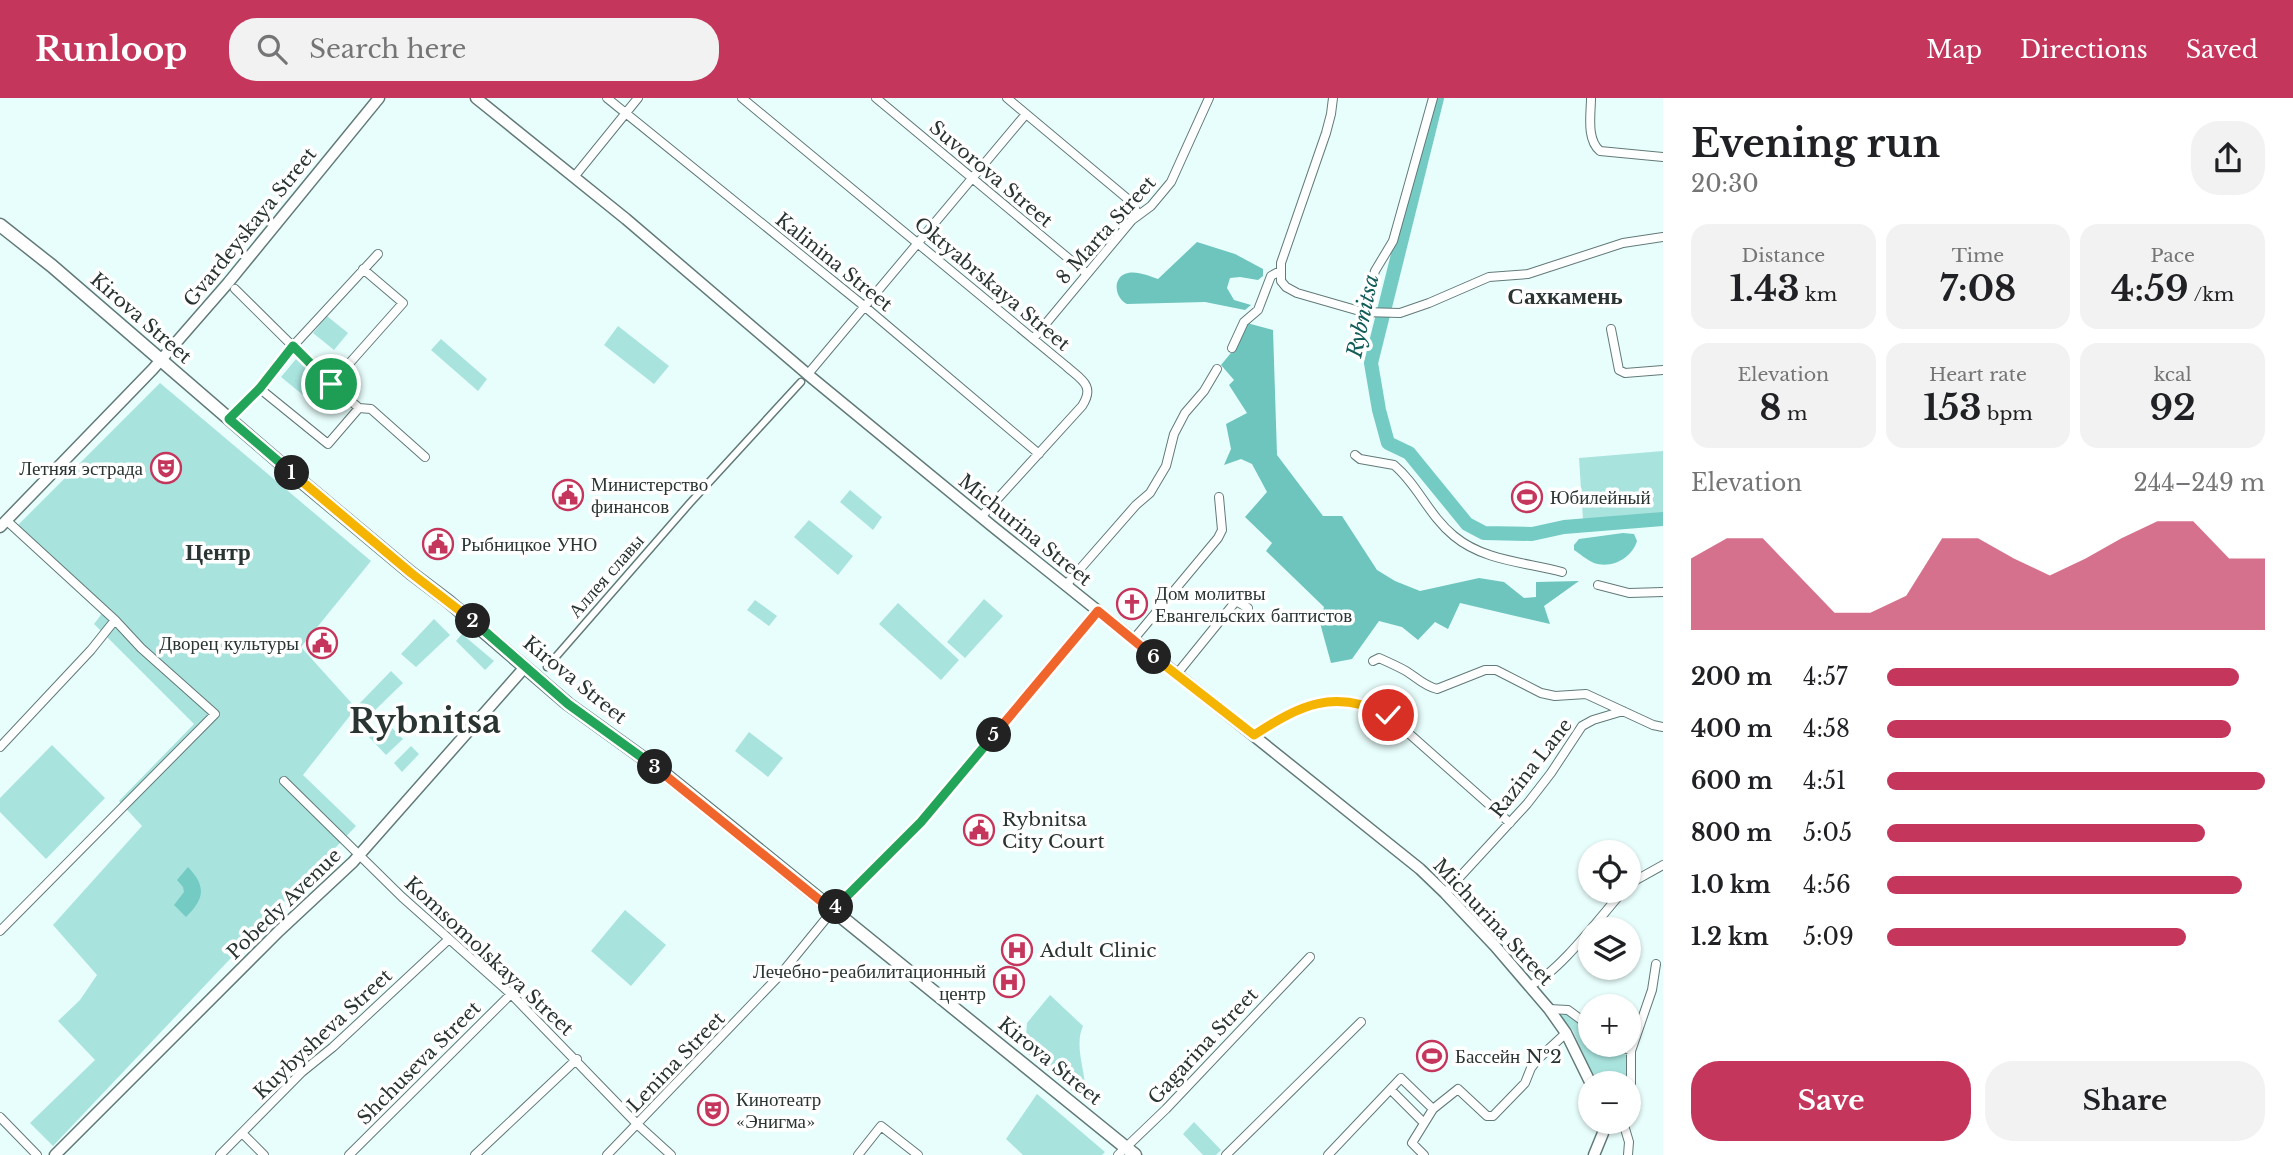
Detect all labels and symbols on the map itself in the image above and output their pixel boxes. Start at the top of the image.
street label: Suvorova Street [925,116,1058,233]
street label: Gvardeyskaya Street [179,142,322,311]
street label: 8 Marta Street [1051,171,1161,289]
street label: Kalinina Street [771,208,898,317]
street label: Oktyabrskaya Street [910,212,1075,356]
street label: Kirova Street [86,268,197,369]
water label: Rybnitsa [1341,272,1385,361]
district label: Сахкамень [1507,282,1623,310]
pin [301,354,361,414]
theatre icon: Летняя эстрада [149,451,183,485]
pin: 1 [274,456,310,490]
place label: Летняя эстрада [19,457,144,480]
street label: Michurina Street [954,469,1097,591]
place label: Министерство финансов [591,473,708,518]
public building icon: Министерство финансов [551,478,585,512]
sports icon: Юбилейный [1510,480,1544,514]
place label: Юбилейный [1550,486,1651,509]
public building icon: Рыбницкое УНО [421,527,455,561]
street label: Аллея славы [563,529,649,623]
place label: Рыбницкое УНО [461,533,597,556]
district label: Центр [185,538,251,566]
place label: Дом молитвы Евангельских баптистов [1155,582,1352,627]
church icon: Дом молитвы Евангельских баптистов [1115,587,1149,621]
pin: 2 [456,603,490,638]
public building icon: Дворец культуры [305,626,339,660]
street label: Kirova Street [519,631,632,729]
place label: Дворец культуры [159,632,299,655]
pin: 6 [1136,640,1172,674]
pin [1358,685,1418,745]
district label: Rybnitsa [349,701,501,742]
street label: Razina Lane [1485,714,1577,822]
pin: 5 [976,718,1012,752]
pin: 3 [638,750,672,784]
place label: Rybnitsa City Court [1002,808,1105,853]
public building icon: Rybnitsa City Court [962,813,996,847]
street label: Pobedy Avenue [222,844,346,964]
street label: Michurina Street [1428,854,1558,991]
street label: Komsomolskaya Street [400,872,579,1041]
pin: 4 [818,890,854,924]
hospital icon: Adult Clinic [1000,933,1034,967]
place label: Adult Clinic [1039,939,1156,962]
place label: Лечебно-реабилитационный центр [753,960,986,1005]
street label: Kuybysheva Street [249,964,397,1104]
hospital icon: Лечебно-реабилитационный центр [992,965,1026,999]
street label: Gagarina Street [1143,983,1263,1109]
street label: Shchuseva Street [353,996,486,1129]
street label: Lenina Street [622,1007,730,1117]
street label: Kirova Street [994,1012,1107,1110]
sports icon: Бассейн №2 [1415,1039,1449,1073]
place label: Бассейн №2 [1455,1045,1562,1068]
place label: Кинотеатр «Энигма» [736,1088,821,1133]
theatre icon: Кинотеатр «Энигма» [696,1093,730,1127]

